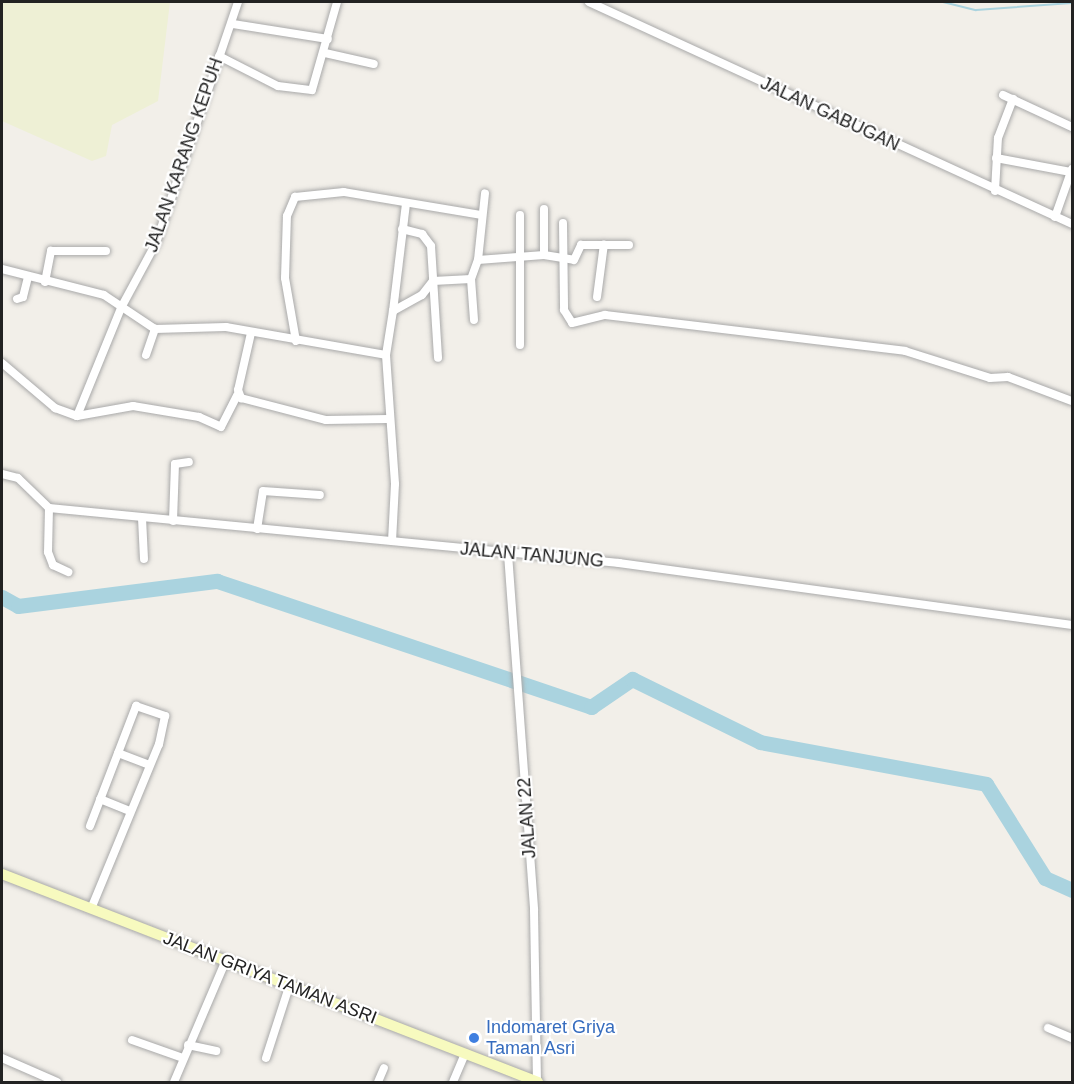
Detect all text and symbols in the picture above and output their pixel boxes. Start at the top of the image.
street label: JALAN KARANG KEPUH [141,55,227,255]
street label: JALAN GABUGAN [757,72,903,156]
street label: JALAN TANJUNG [459,538,605,572]
street label: JALAN 22 [513,777,541,859]
street label: JALAN GRIYA TAMAN ASRI [159,927,381,1029]
place label: Indomaret Griya Taman Asri [486,1017,615,1060]
marker: Indomaret Griya Taman Asri [467,1031,481,1045]

